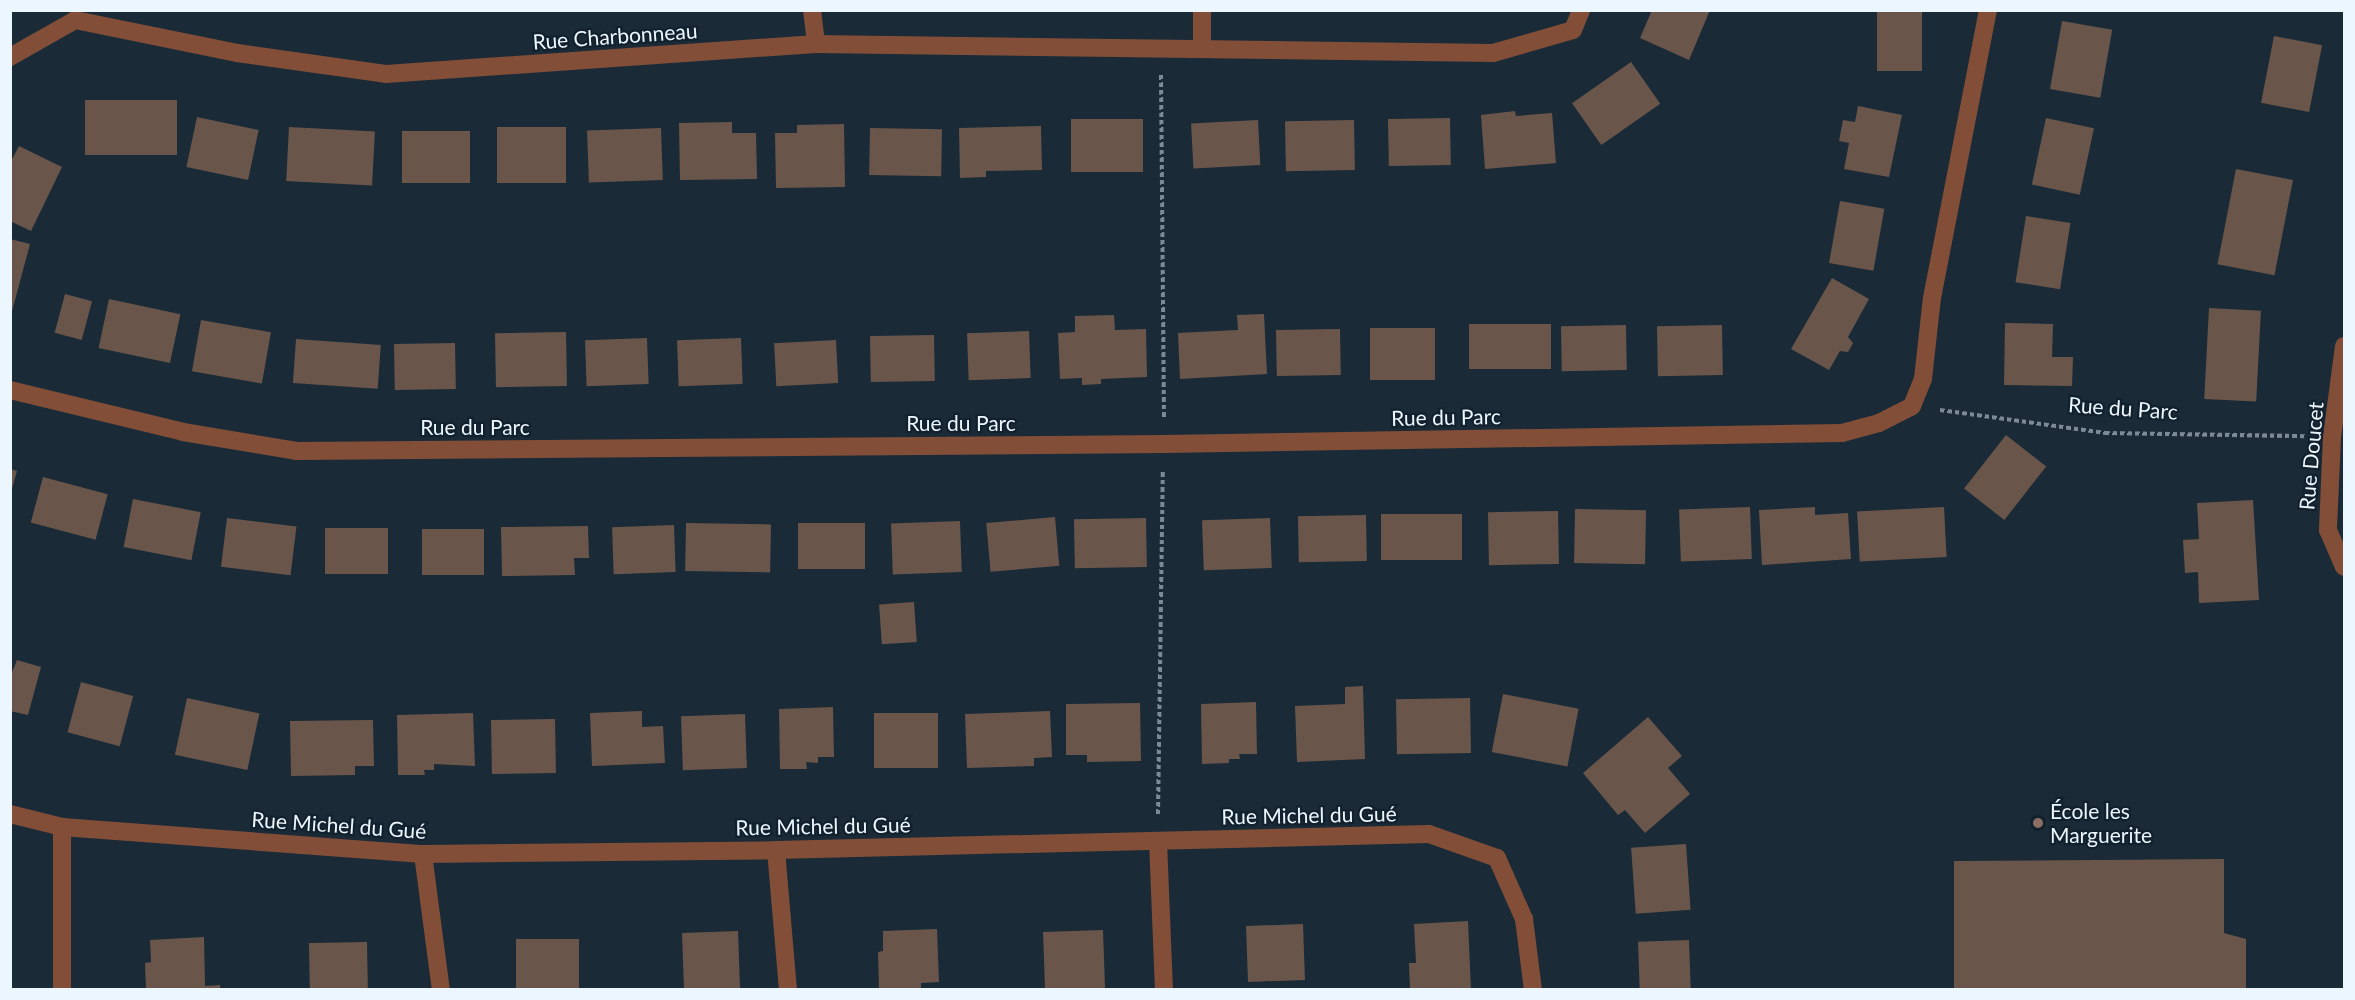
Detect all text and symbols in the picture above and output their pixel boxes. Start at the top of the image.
street label: Rue Charbonneau [532,18,698,54]
street label: Rue du Parc [2067,392,2179,424]
street label: Rue Doucet [2294,401,2328,511]
street label: Rue du Parc [1391,403,1501,431]
street label: Rue du Parc [906,410,1016,436]
street label: Rue du Parc [420,414,530,440]
place label: École les Marguerite [2050,798,2152,848]
street label: Rue Michel du Gué [1221,801,1397,829]
street label: Rue Michel du Gué [251,806,427,844]
street label: Rue Michel du Gué [735,812,911,840]
marker: École les Marguerite [2031,816,2045,830]

